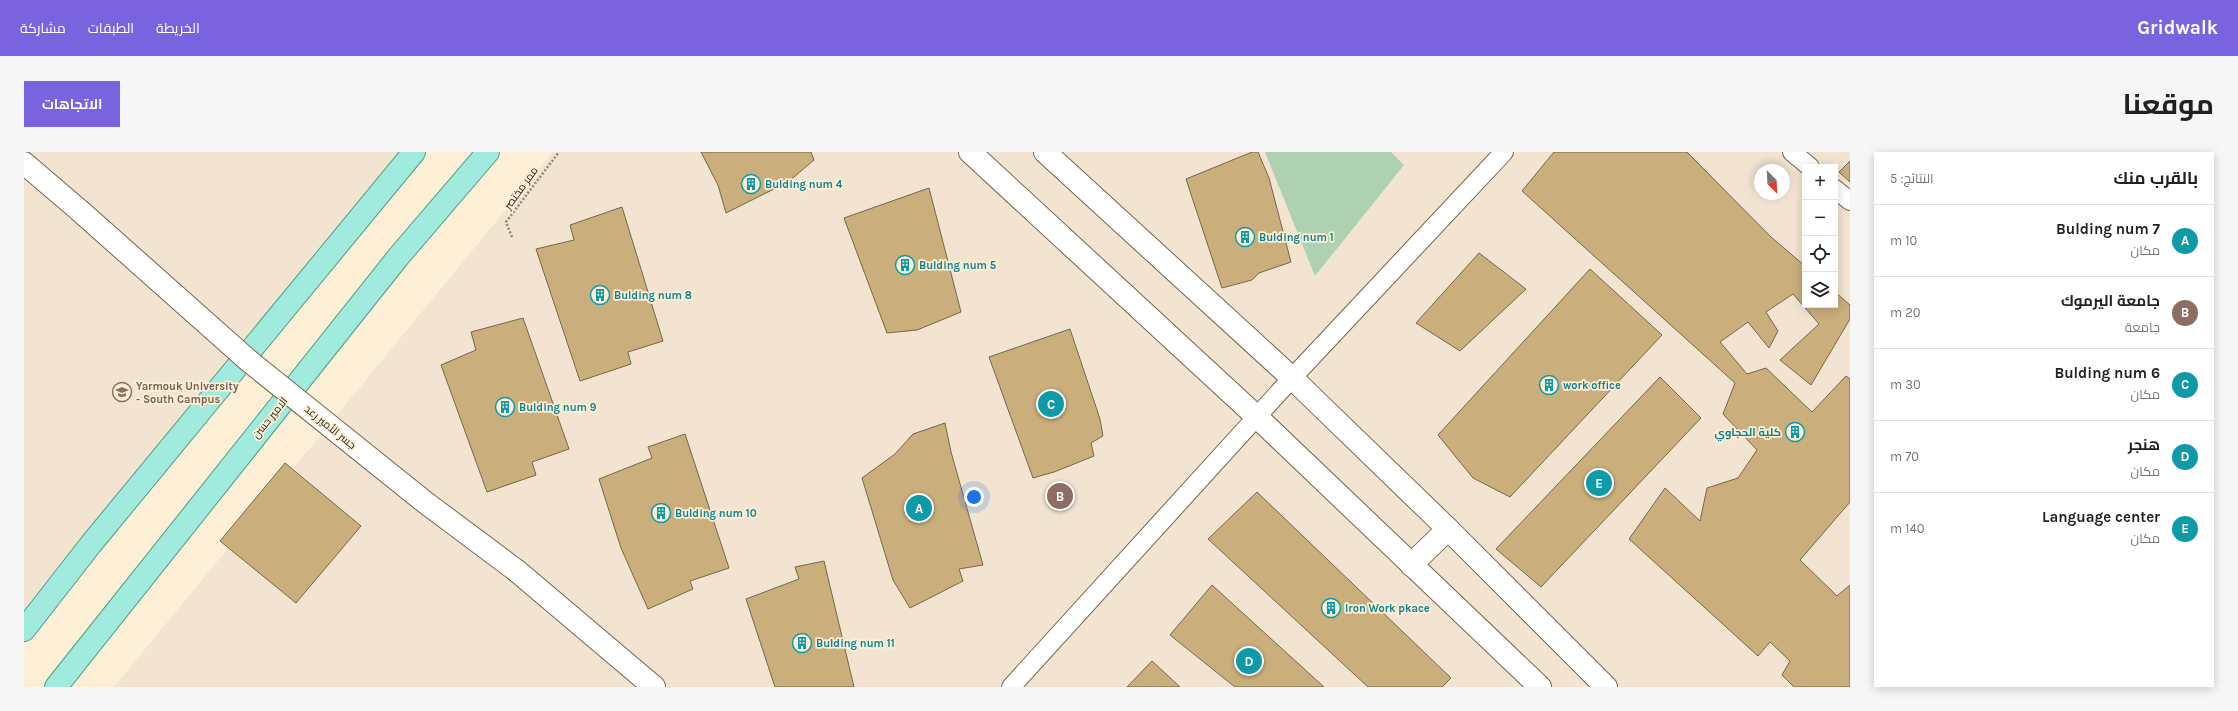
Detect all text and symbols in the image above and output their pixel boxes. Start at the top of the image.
text: Gridwalk [2137,17,2218,39]
text: مشاركة [20,20,66,37]
text: الطبقات [88,20,134,37]
text: الخريطة [156,20,200,37]
button: الاتجاهات [24,81,120,127]
text: موقعنا [2123,88,2214,121]
street label: ممر مختصر [501,164,541,213]
north arrow [1754,164,1790,200]
map controls [1802,164,1838,308]
button: + [1802,164,1838,200]
text: بالقرب منك [2114,168,2198,188]
text: النتائج: 5 [1890,171,1934,186]
building icon: Bulding num 4 [740,173,762,195]
place label: Bulding num 4 [765,178,843,191]
button: − [1802,200,1838,236]
text: Bulding num 7 [2056,220,2160,238]
building icon: Bulding num 1 [1234,226,1256,248]
place label: Bulding num 1 [1259,231,1334,244]
text: 10 m [1890,233,1917,248]
text: A [2181,233,2189,248]
button: locate [1802,236,1838,272]
text: مكان [2131,243,2160,258]
building icon: Bulding num 5 [894,254,916,276]
place label: Bulding num 5 [919,259,996,272]
button: layers [1802,272,1838,308]
building icon: Bulding num 8 [589,284,611,306]
place label: Bulding num 8 [614,289,692,302]
text: جامعة اليرموك [2061,292,2160,310]
text: 20 m [1890,305,1921,320]
text: B [2181,305,2189,320]
text: جامعة [2125,320,2160,335]
text: Bulding num 6 [2054,364,2160,382]
building icon: work office [1538,374,1560,396]
text: 30 m [1890,377,1921,392]
text: C [2181,377,2189,392]
place label: work office [1563,379,1621,392]
place label: Yarmouk University - South Campus [136,380,239,406]
school or university icon: Yarmouk University - South Campus [111,381,133,403]
text: مكان [2131,387,2160,402]
pin: C [1038,389,1064,419]
street label: الامير حسن [249,395,291,441]
building icon: Bulding num 9 [494,396,516,418]
place label: Bulding num 9 [519,401,597,414]
street label: جسر الأمير رعد [301,402,359,452]
building icon: كلية الحجاوي [1784,421,1806,443]
place label: كلية الحجاوي [1714,426,1781,442]
text: هنجر [2128,436,2160,454]
text: 70 m [1890,449,1919,464]
text: D [2181,449,2189,464]
text: مكان [2131,464,2160,479]
pin: E [1586,468,1612,498]
pin: B [1047,481,1073,511]
your location [964,487,984,507]
pin: A [906,493,932,523]
building icon: Bulding num 10 [650,502,672,524]
place label: Bulding num 10 [675,507,757,520]
text: Language center [2042,508,2160,526]
text: 140 m [1890,521,1925,536]
text: E [2181,521,2189,536]
text: مكان [2131,531,2160,546]
building icon: Iron Work pkace [1320,597,1342,619]
place label: Iron Work pkace [1345,602,1430,615]
building icon: Bulding num 11 [791,632,813,654]
place label: Bulding num 11 [816,637,895,650]
pin: D [1236,646,1262,676]

